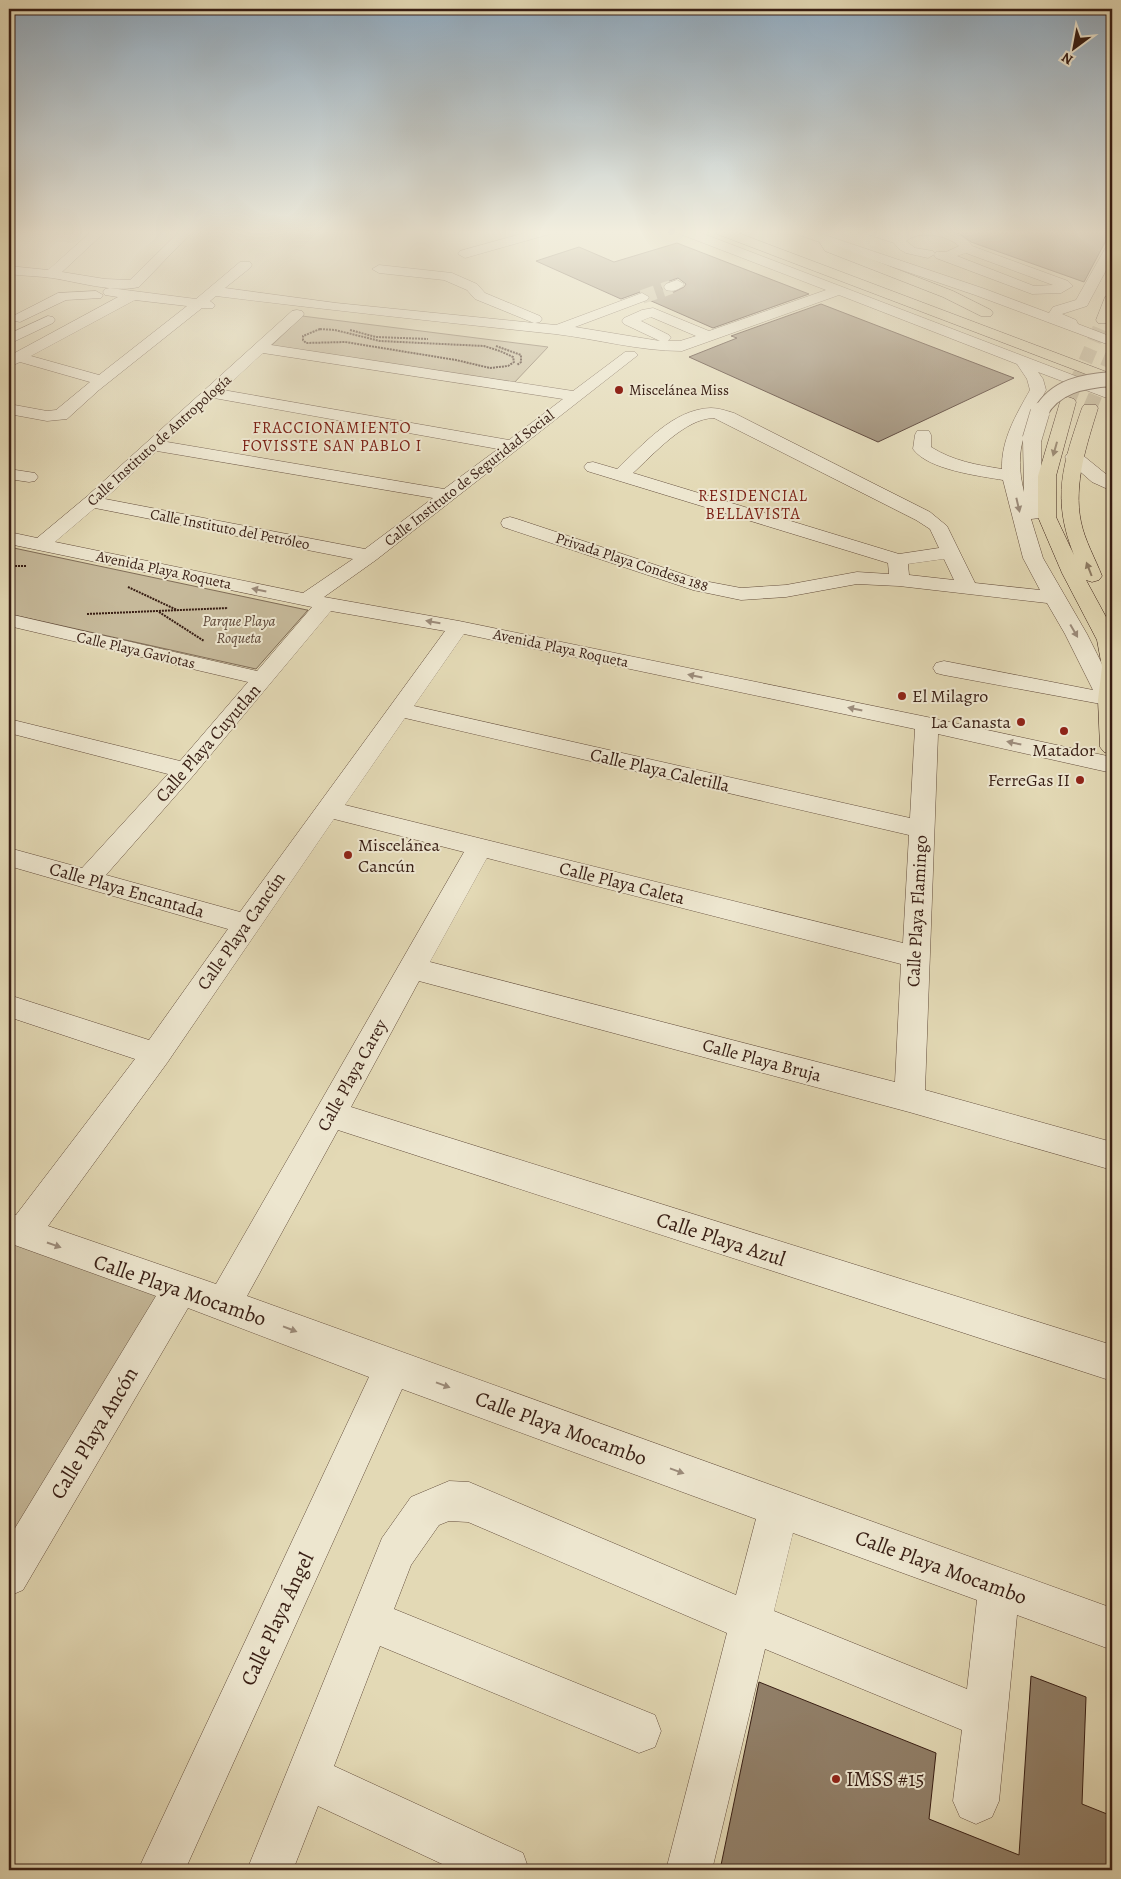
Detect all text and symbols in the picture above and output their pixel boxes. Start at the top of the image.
north arrow [1048,22,1098,72]
text: N [1058,48,1077,69]
street label: Calle Instituto de Antropología [82,370,236,510]
place label: Miscelánea Miss [629,380,729,400]
marker: Miscelánea Miss [613,384,625,396]
street label: Calle Instituto de Seguridad Social [380,405,558,551]
district label: FRACCIONAMIENTO FOVISSTE SAN PABLO I [242,417,422,457]
one-way arrow [1050,442,1058,457]
district label: RESIDENCIAL BELLAVISTA [698,485,808,525]
one-way arrow [1014,497,1022,512]
street label: Calle Instituto del Petróleo [149,504,311,554]
street label: Privada Playa Condesa 188 [553,528,711,596]
street label: Avenida Playa Roqueta [94,546,233,594]
one-way arrow [1085,562,1093,576]
one-way arrow [252,586,267,594]
park label: Parque Playa Roqueta [203,611,276,648]
one-way arrow [425,618,441,626]
street label: Avenida Playa Roqueta [491,624,630,672]
one-way arrow [1069,624,1078,638]
street label: Calle Playa Gaviotas [75,627,197,673]
one-way arrow [688,672,703,680]
street label: Calle Playa Cuyutlan [150,679,266,807]
place label: El Milagro [912,684,988,708]
marker: El Milagro [896,690,908,702]
one-way arrow [847,705,862,713]
place label: La Canasta [930,710,1012,734]
marker: La Canasta [1015,716,1027,728]
marker: Matador [1058,725,1070,737]
one-way arrow [1005,738,1021,746]
place label: Matador [1032,738,1096,762]
street label: Calle Playa Caletilla [588,742,733,798]
place label: FerreGas II [988,768,1070,792]
marker: FerreGas II [1074,774,1086,786]
place label: Miscelánea Cancún [358,833,441,878]
street label: Calle Playa Flamingo [901,834,933,988]
marker: Miscelánea Cancún [342,849,354,861]
street label: Calle Playa Encantada [47,856,208,924]
street label: Calle Playa Caleta [557,856,688,910]
street label: Calle Playa Cancún [191,867,291,995]
street label: Calle Playa Carey [311,1014,393,1135]
street label: Calle Playa Bruja [700,1033,825,1088]
street label: Calle Playa Azul [653,1205,789,1273]
one-way arrow [47,1242,62,1249]
street label: Calle Playa Mocambo [90,1247,270,1333]
one-way arrow [283,1325,298,1333]
street label: Calle Playa Ancón [43,1362,145,1504]
one-way arrow [435,1382,450,1389]
street label: Calle Playa Mocambo [471,1384,651,1472]
one-way arrow [670,1468,685,1475]
street label: Calle Playa Mocambo [851,1523,1031,1611]
street label: Calle Playa Ángel [234,1548,320,1690]
place label: IMSS #15 [846,1765,924,1793]
marker: IMSS #15 [830,1773,842,1785]

